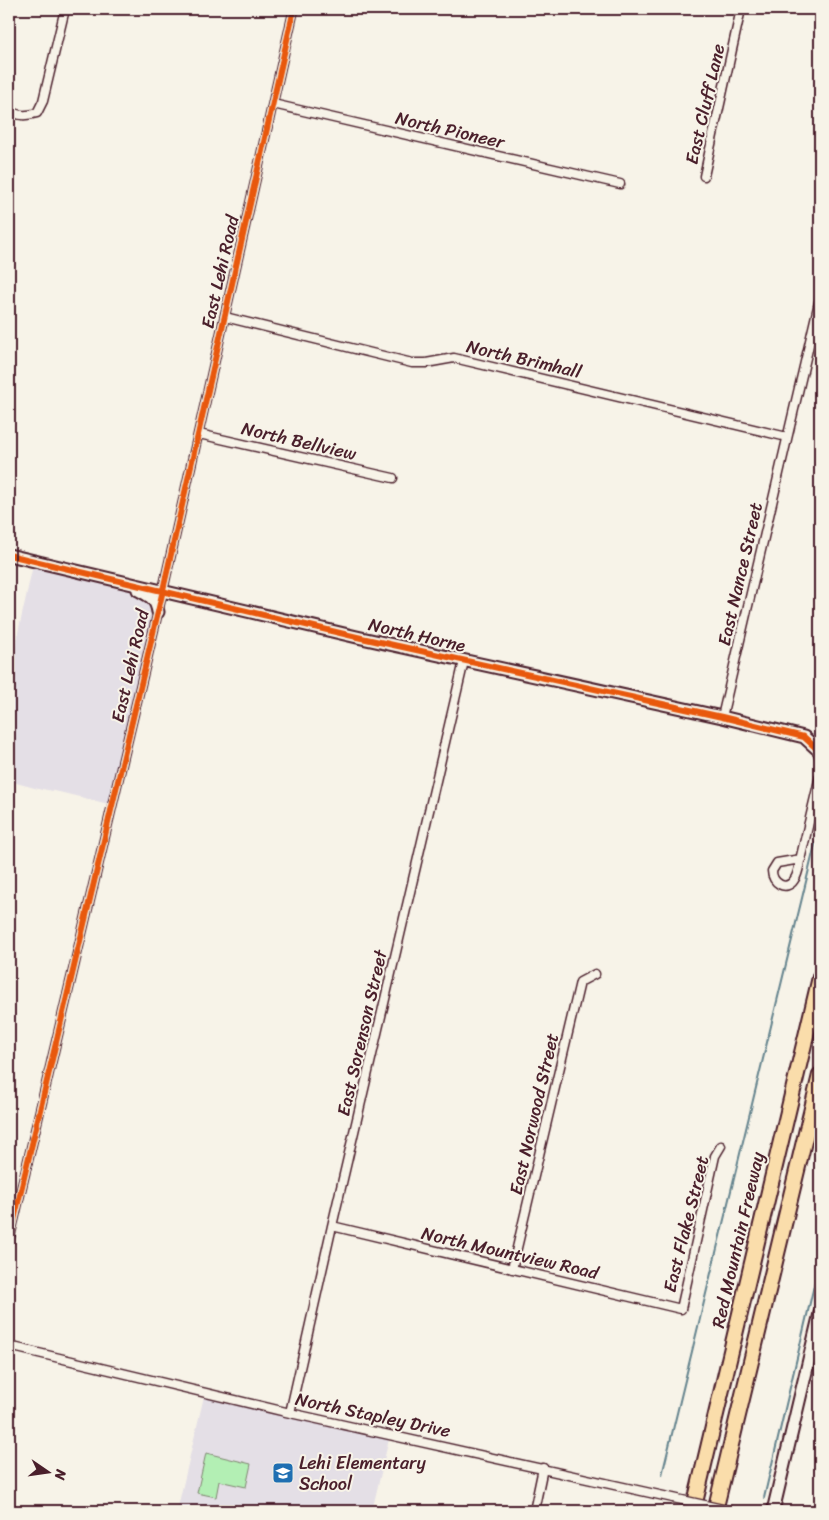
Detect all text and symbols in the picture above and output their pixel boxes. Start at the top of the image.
street label: East Cluff Lane [676,41,734,167]
street label: North Pioneer [392,102,509,158]
street label: East Lehi Road [191,211,249,332]
street label: North Brimhall [463,330,586,388]
street label: North Bellview [238,412,360,470]
street label: East Nance Street [708,499,772,649]
street label: East Lehi Road [101,605,159,726]
street label: North Horne [365,608,469,662]
street label: East Sorenson Street [327,946,397,1119]
street label: East Norwood Street [500,1030,568,1198]
street label: Red Mountain Freeway [702,1148,774,1331]
street label: East Flake Street [654,1152,718,1296]
street label: North Mountview Road [418,1217,603,1289]
street label: North Stapley Drive [292,1383,454,1447]
place label: Lehi Elementary School [299,1447,427,1500]
north arrow [22,1448,72,1498]
school or university icon: Lehi Elementary School [271,1461,295,1485]
text: N [47,1466,74,1483]

